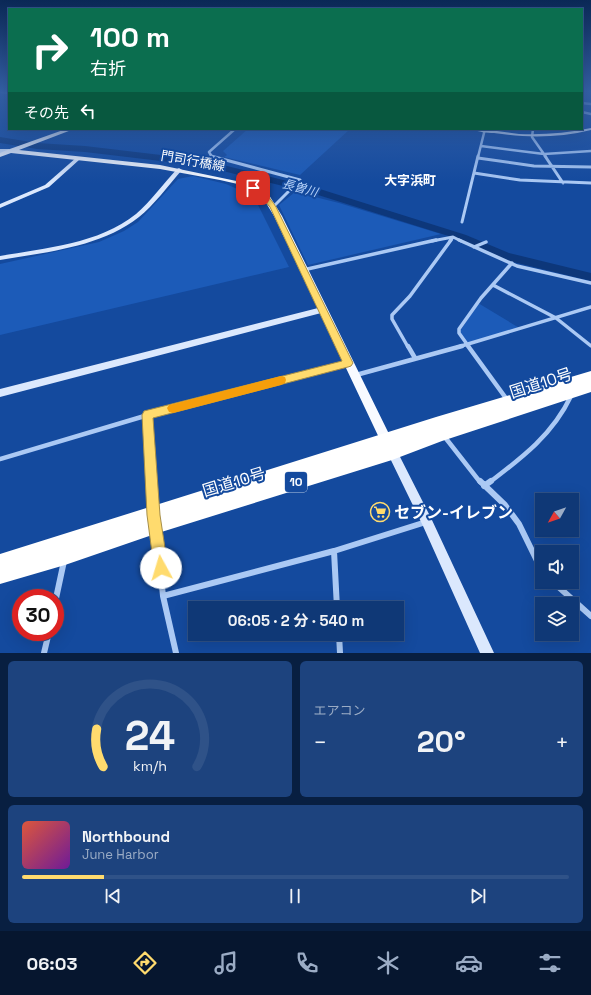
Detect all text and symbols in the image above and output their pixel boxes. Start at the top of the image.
text: 100 m [90,19,170,55]
icon: right [24,24,76,76]
text: 右折 [90,57,126,80]
icon: left [77,100,99,122]
text: その先 [24,103,69,122]
street label: 門司行橋線 [160,147,226,175]
pin [236,171,270,205]
district label: 大字浜町 [384,172,436,189]
water label: 長曽川 [281,176,321,201]
icon: arrive [242,177,264,199]
street label: 国道10号 [507,363,575,403]
street label: 国道10号 [200,462,268,502]
road number: 10 [285,472,307,492]
north arrow [535,493,579,537]
map controls [535,493,579,641]
supermarket icon: セブン-イレブン [369,501,391,523]
place label: セブン-イレブン [394,502,513,523]
button: sound [535,545,579,589]
position arrow [140,547,182,589]
speed limit sign: 30 [12,589,64,641]
button: layers [535,597,579,641]
text: 06:05 · 2 分 · 540 m [228,611,364,630]
text: エアコン [314,702,366,719]
text: 24 [125,709,175,762]
text: 20° [417,722,466,761]
text: − [314,728,327,756]
text: + [555,728,569,756]
text: km/h [133,757,167,775]
text: Northbound [82,827,170,846]
text: June Harbor [82,846,159,863]
icon: previous [102,885,124,907]
icon: pause [284,885,306,907]
icon: next [467,885,489,907]
icon: directions [131,949,159,977]
icon: music [212,949,240,977]
icon: phone [293,949,321,977]
icon: climate [374,949,402,977]
icon: car [455,949,483,977]
icon: filters [536,949,564,977]
text: 06:03 [27,952,77,975]

